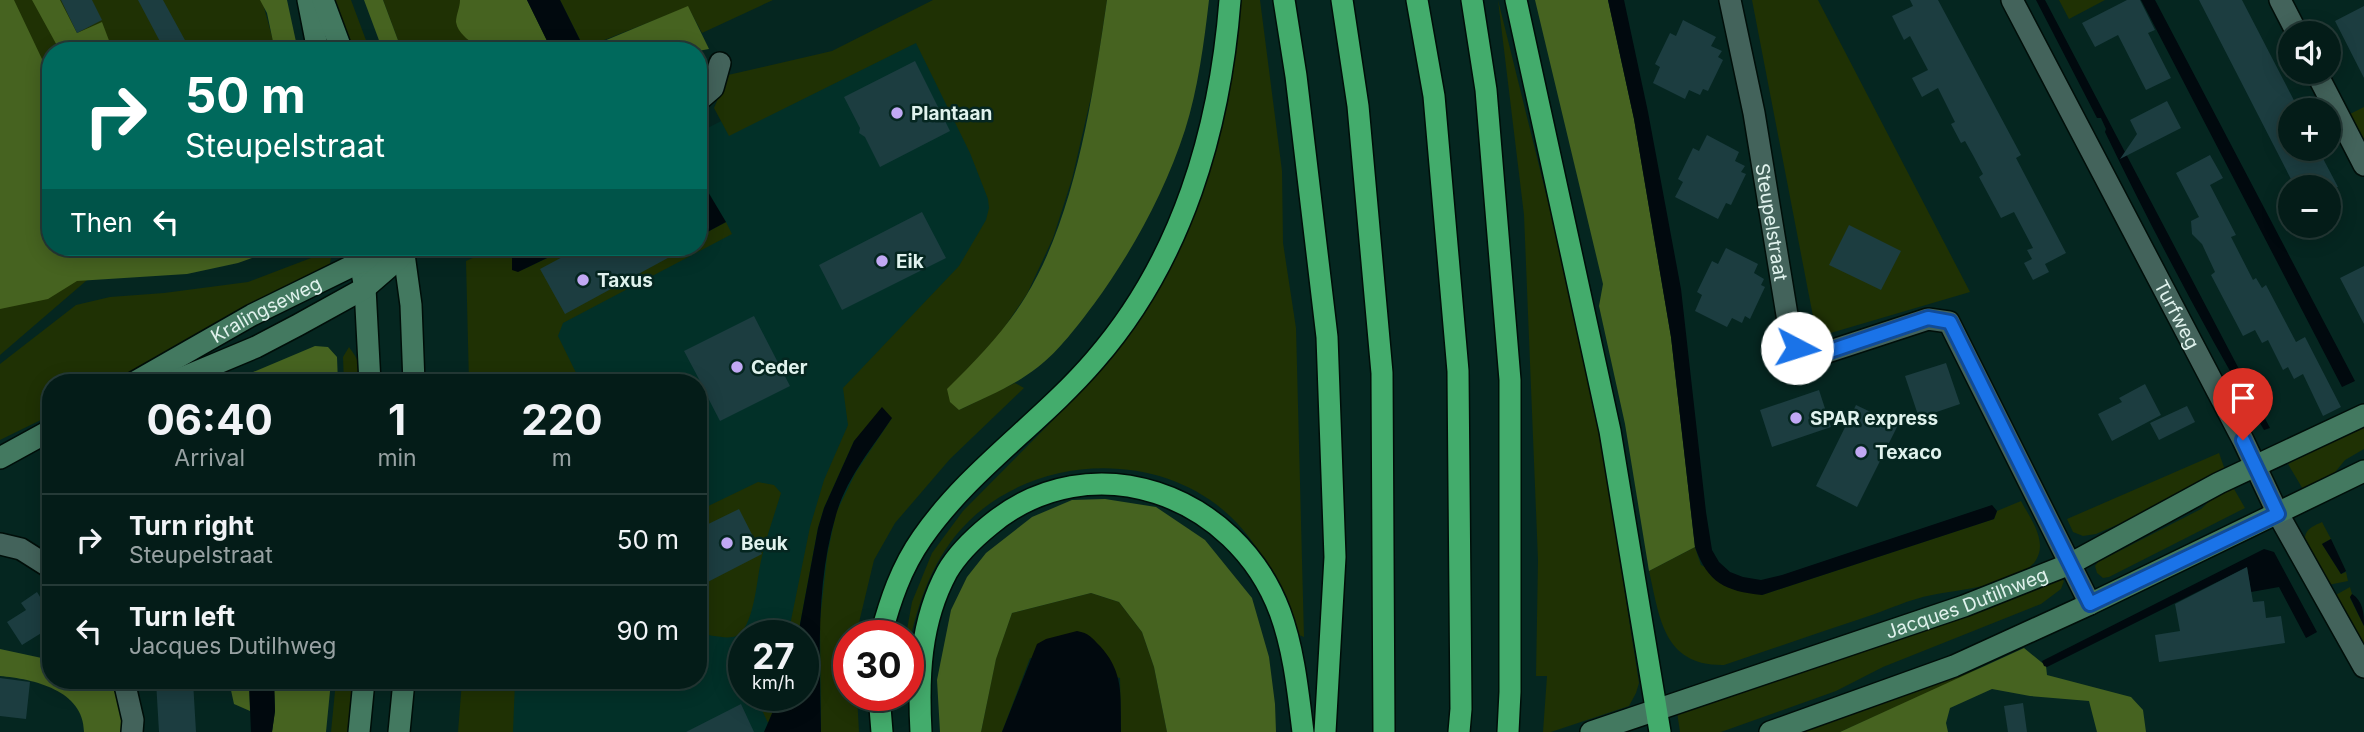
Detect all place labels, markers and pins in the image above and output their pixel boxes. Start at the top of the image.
place label: Plantaan [911,102,992,125]
marker: Plantaan [889,105,905,121]
place label: Eik [896,250,924,273]
marker: Eik [874,253,890,269]
place label: Taxus [597,269,653,292]
marker: Taxus [575,272,591,288]
place label: Ceder [751,356,808,379]
marker: Ceder [729,359,745,375]
pin [2213,368,2273,440]
place label: SPAR express [1810,407,1938,430]
marker: SPAR express [1788,410,1804,426]
place label: Texaco [1875,441,1942,464]
marker: Texaco [1853,444,1869,460]
place label: Beuk [741,532,788,555]
marker: Beuk [719,535,735,551]

